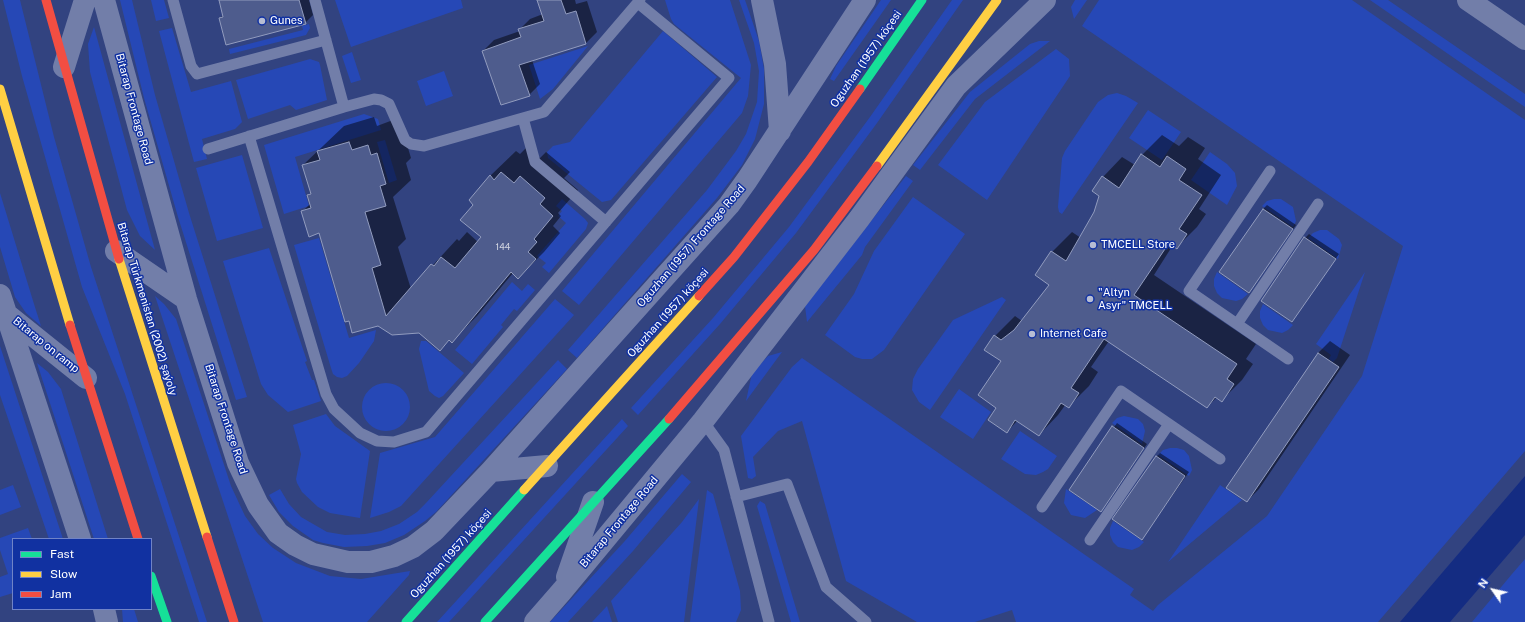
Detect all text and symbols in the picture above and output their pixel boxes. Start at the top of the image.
street label: Oguzhan (1957) köçesi [828,8,904,110]
place label: Gunes [270,14,303,28]
marker: Gunes [257,16,267,26]
street label: Bitarap Frontage Road [113,52,155,166]
street label: Oguzhan (1957) Frontage Road [634,182,748,310]
street label: Bitarap Türkmenistan (2002) şaýoly [114,221,180,397]
place label: TMCELL Store [1101,238,1175,252]
marker: TMCELL Store [1088,240,1098,250]
house number: 144 [496,242,510,252]
street label: Oguzhan (1957) köçesi [625,266,711,360]
place label: "Altyn Asyr" TMCELL [1098,286,1172,312]
marker: "Altyn Asyr" TMCELL [1085,294,1095,304]
street label: Bitarap on ramp [10,314,82,376]
place label: Internet Cafe [1040,327,1107,341]
marker: Internet Cafe [1027,329,1037,339]
street label: Bitarap Frontage Road [202,362,250,476]
street label: Bitarap Frontage Road [577,474,661,570]
street label: Oguzhan (1957) köçesi [408,507,494,601]
legend [12,538,152,610]
text: Fast [50,547,74,561]
text: Slow [50,567,77,581]
north arrow [1473,570,1513,610]
text: N [1476,576,1490,590]
text: Jam [50,587,72,601]

